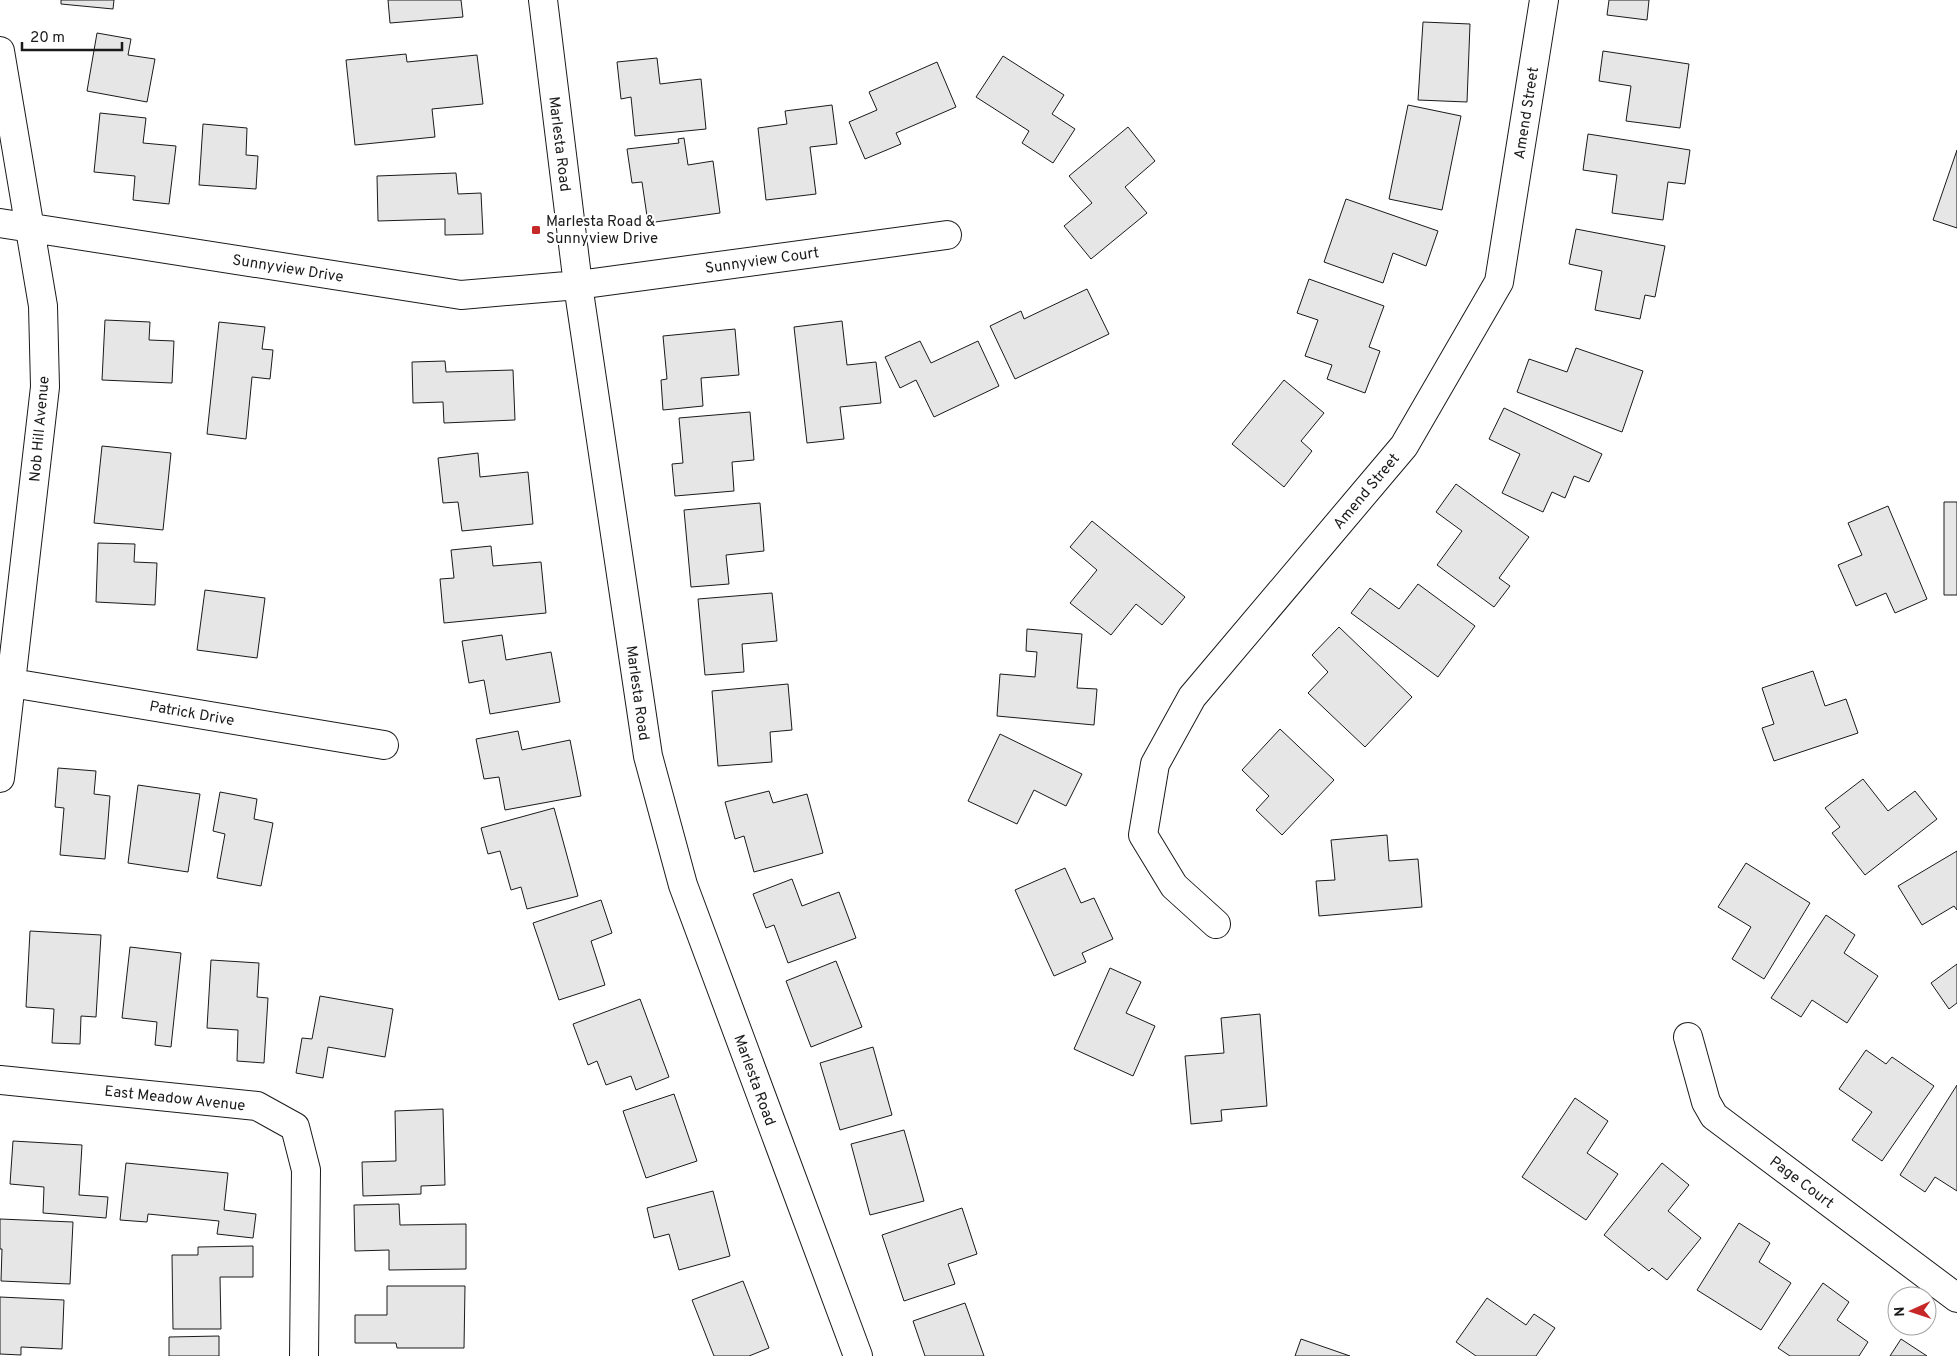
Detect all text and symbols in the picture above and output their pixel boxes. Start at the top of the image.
scale bar [22,20,122,52]
text: 20 m [30,29,65,48]
street label: Amend Street [1511,66,1544,161]
street label: Marlesta Road [543,95,574,193]
place label: Marlesta Road & Sunnyview Drive [546,213,658,249]
marker: Marlesta Road & Sunnyview Drive [530,224,542,236]
street label: Sunnyview Court [704,244,820,279]
street label: Sunnyview Drive [231,251,345,288]
street label: Nob Hill Avenue [26,375,55,483]
street label: Amend Street [1330,450,1404,534]
street label: Marlesta Road [620,644,653,742]
street label: Patrick Drive [148,698,236,731]
street label: Marlesta Road [728,1032,779,1129]
street label: East Meadow Avenue [103,1083,246,1116]
street label: Page Court [1765,1153,1837,1214]
north arrow [1887,1286,1937,1336]
text: N [1892,1306,1909,1317]

